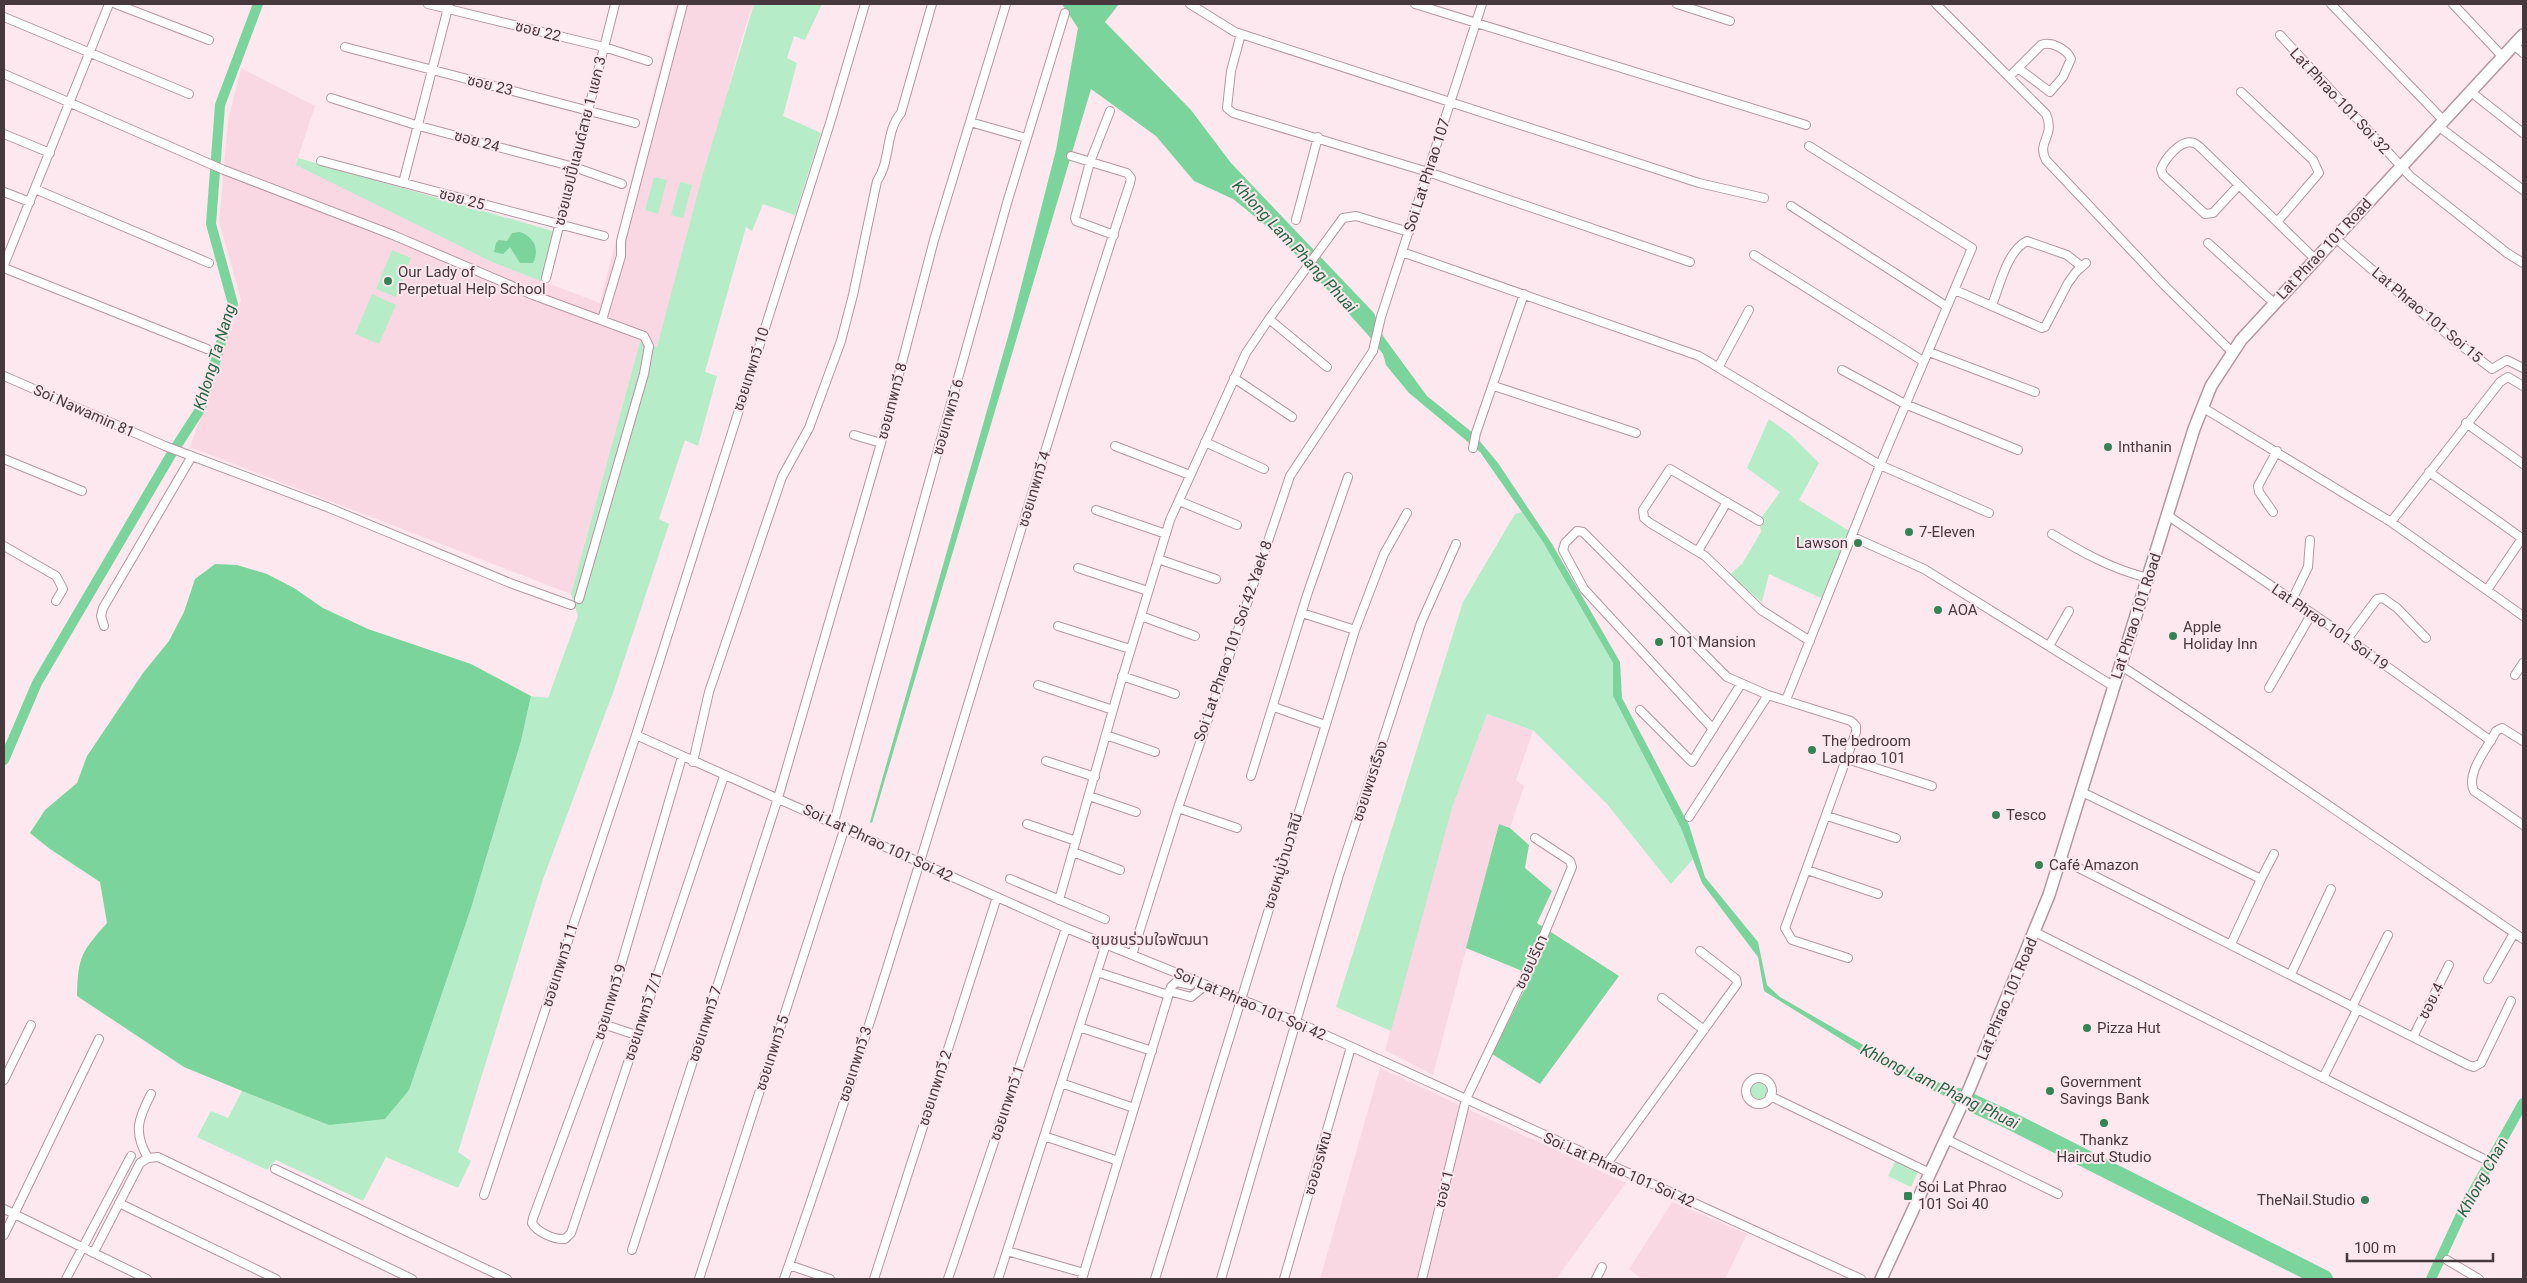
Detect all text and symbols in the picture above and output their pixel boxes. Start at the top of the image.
street label: ซอย 22 [513,17,563,45]
street label: Lat Phrao 101 Soi 32 [2286,44,2394,158]
street label: ซอยแฮปปี้แลนด์สาย 1 แยก 3 [548,54,610,227]
street label: ซอย 23 [465,71,515,99]
street label: Soi Lat Phrao 107 [1400,116,1454,234]
street label: ซอย 24 [452,126,502,156]
water label: Khlong Lam Phang Phuai [1228,176,1361,316]
street label: ซอย 25 [437,184,487,214]
street label: Lat Phrao 101 Road [2273,195,2375,303]
place label: Our Lady of Perpetual Help School [398,263,546,298]
street label: Lat Phrao 101 Soi 15 [2368,264,2486,366]
marker: Our Lady of Perpetual Help School [382,275,394,287]
water label: Khlong Ta Nang [189,302,240,412]
street label: ซอยเทพทวี 10 [729,325,773,413]
street label: ซอยเทพทวี 8 [873,361,911,441]
street label: ซอยเทพทวี 6 [929,377,967,457]
street label: Soi Nawamin 81 [31,381,137,441]
place label: Inthanin [2118,438,2172,456]
marker: Inthanin [2102,441,2114,453]
street label: ซอยเทพทวี 4 [1014,448,1054,529]
place label: 7-Eleven [1919,523,1975,541]
marker: 7-Eleven [1903,526,1915,538]
place label: Lawson [1796,534,1848,552]
marker: Lawson [1852,537,1864,549]
street label: Soi Lat Phrao 101 Soi 42 Yaek 8 [1190,538,1276,744]
street label: Lat Phrao 101 Road [2107,551,2165,681]
street label: Lat Phrao 101 Soi 19 [2268,580,2392,674]
place label: AOA [1948,601,1978,619]
marker: AOA [1932,604,1944,616]
place label: Apple Holiday Inn [2183,618,2258,653]
marker: Apple Holiday Inn [2167,630,2179,642]
place label: 101 Mansion [1669,633,1756,651]
marker: 101 Mansion [1653,636,1665,648]
place label: The bedroom Ladprao 101 [1822,732,1911,767]
street label: ซอยเพชรเรือง [1348,738,1392,824]
marker: The bedroom Ladprao 101 [1806,744,1818,756]
street label: Soi Lat Phrao 101 Soi 42 [800,800,956,886]
place label: Tesco [2006,806,2046,824]
marker: Tesco [1990,809,2002,821]
street label: ซอยหมู่บ้านวาสินี [1260,811,1306,911]
place label: Café Amazon [2049,856,2139,874]
marker: Café Amazon [2033,859,2045,871]
street label: ซอยเทพทวี 11 [538,921,582,1009]
district label: ชุมชนร่วมใจพัฒนา [1091,930,1209,949]
street label: ซอยปรีดา [1511,932,1551,992]
street label: Lat Phrao 101 Road [1973,935,2041,1063]
street label: ซอยเทพทวี 9 [590,962,630,1042]
street label: Soi Lat Phrao 101 Soi 42 [1171,964,1329,1044]
street label: ซอยเทพทวี 7/1 [620,969,666,1063]
street label: ซอย.4 [2414,979,2448,1022]
street label: ซอยเทพทวี 7 [684,984,726,1064]
street label: ซอยเทพทวี 5 [751,1013,793,1093]
place label: Pizza Hut [2097,1019,2161,1037]
marker: Pizza Hut [2081,1022,2093,1034]
street label: ซอยเทพทวี 3 [834,1024,876,1104]
water label: Khlong Lam Phang Phuai [1858,1040,2022,1133]
street label: ซอยเทพทวี 2 [914,1048,956,1128]
street label: ซอยเทพทวี 1 [986,1063,1028,1143]
place label: Government Savings Bank [2060,1073,2150,1108]
marker: Government Savings Bank [2044,1085,2056,1097]
marker: Thankz Haircut Studio [2098,1117,2110,1129]
street label: ซอยอรพิณ [1300,1129,1336,1197]
street label: Soi Lat Phrao 101 Soi 42 [1541,1129,1697,1211]
place label: Thankz Haircut Studio [2057,1131,2151,1166]
water label: Khlong Chan [2453,1134,2512,1220]
street label: ซอย 1 [1431,1168,1457,1210]
place label: Soi Lat Phrao 101 Soi 40 [1918,1178,2007,1213]
marker: Soi Lat Phrao 101 Soi 40 [1902,1190,1914,1202]
place label: TheNail.Studio [2257,1191,2355,1209]
marker: TheNail.Studio [2359,1194,2371,1206]
scale bar [2347,1230,2493,1262]
text: 100 m [2354,1239,2396,1257]

